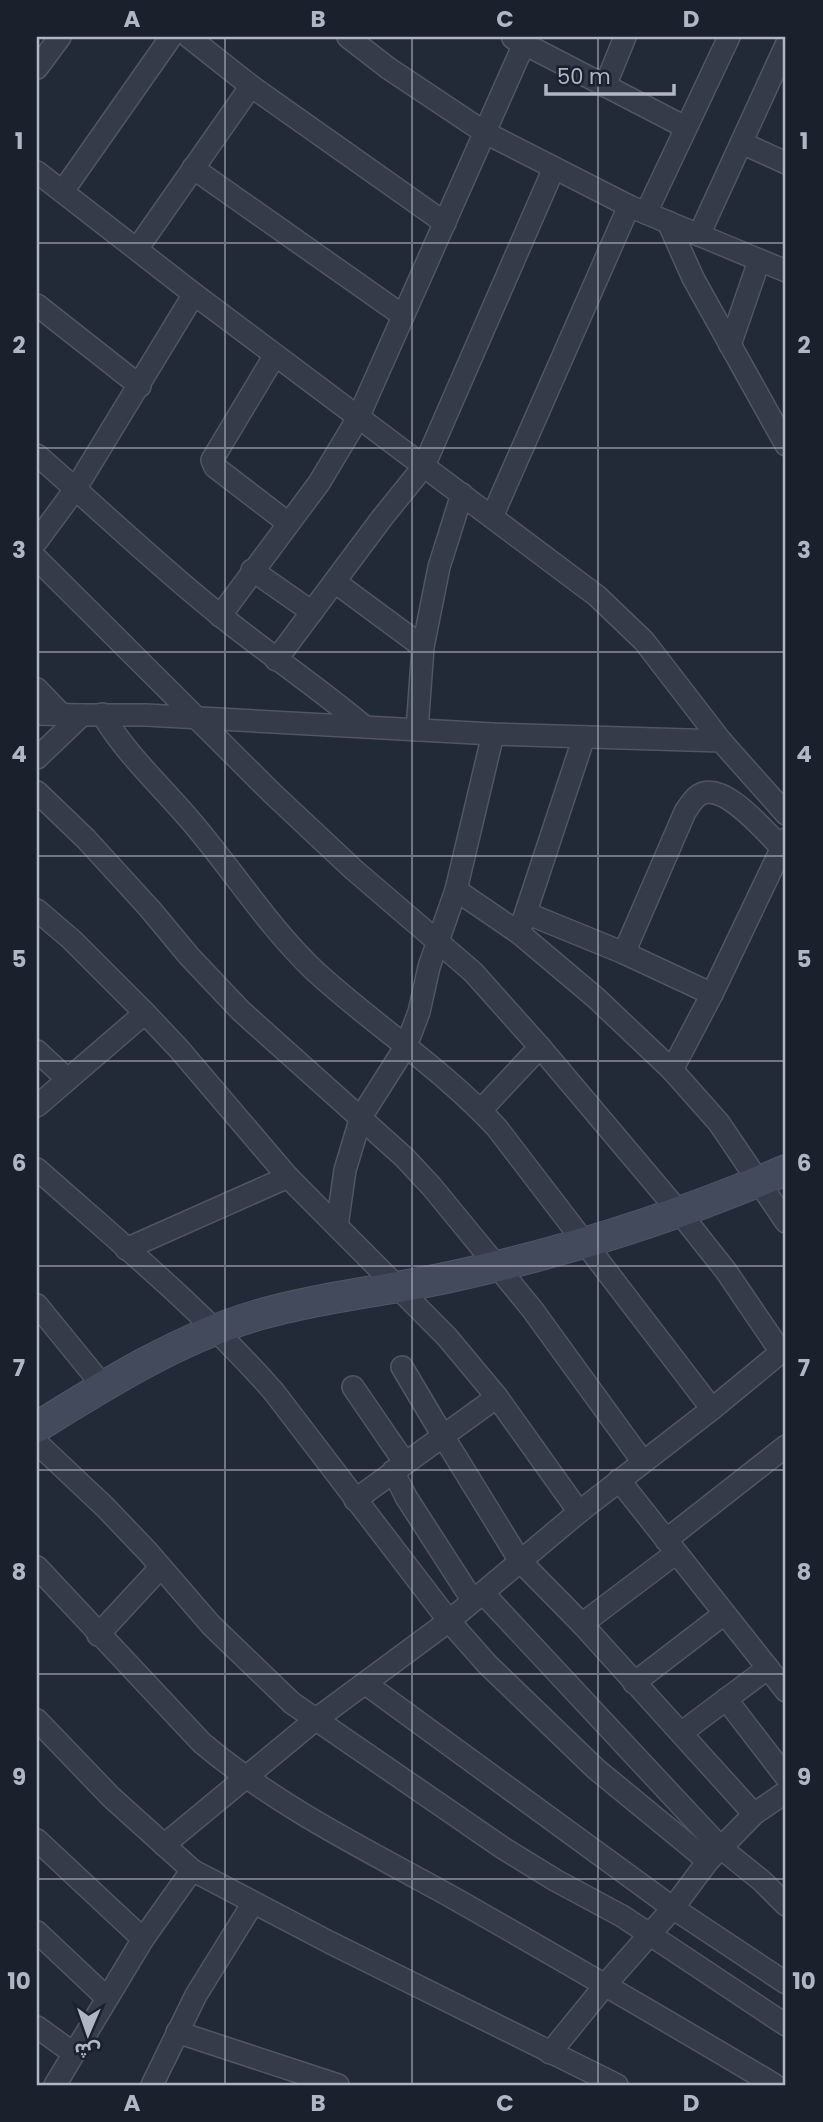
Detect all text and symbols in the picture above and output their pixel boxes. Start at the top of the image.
text: A [124,3,141,35]
text: B [310,3,326,35]
text: C [496,3,514,35]
text: D [683,3,699,35]
scale bar [546,52,674,96]
text: 50 m [557,62,611,91]
text: 1 [15,125,23,157]
text: 1 [800,125,808,157]
text: 2 [12,329,26,361]
text: 2 [797,329,811,361]
text: 3 [12,534,26,566]
text: 3 [797,534,811,566]
text: 4 [11,738,27,770]
text: 4 [796,738,812,770]
text: 5 [12,943,26,975]
text: 5 [797,943,811,975]
text: 6 [12,1147,26,1179]
text: 6 [797,1147,811,1179]
text: 7 [13,1352,25,1384]
text: 7 [798,1352,810,1384]
text: 8 [12,1556,26,1588]
text: 8 [797,1556,811,1588]
text: 9 [12,1761,26,1793]
text: 9 [797,1761,811,1793]
text: 10 [7,1965,31,1997]
text: 10 [792,1965,816,1997]
north arrow [52,2000,122,2070]
text: ش [74,2037,101,2064]
text: A [124,2087,141,2119]
text: B [310,2087,326,2119]
text: C [496,2087,514,2119]
text: D [683,2087,699,2119]

